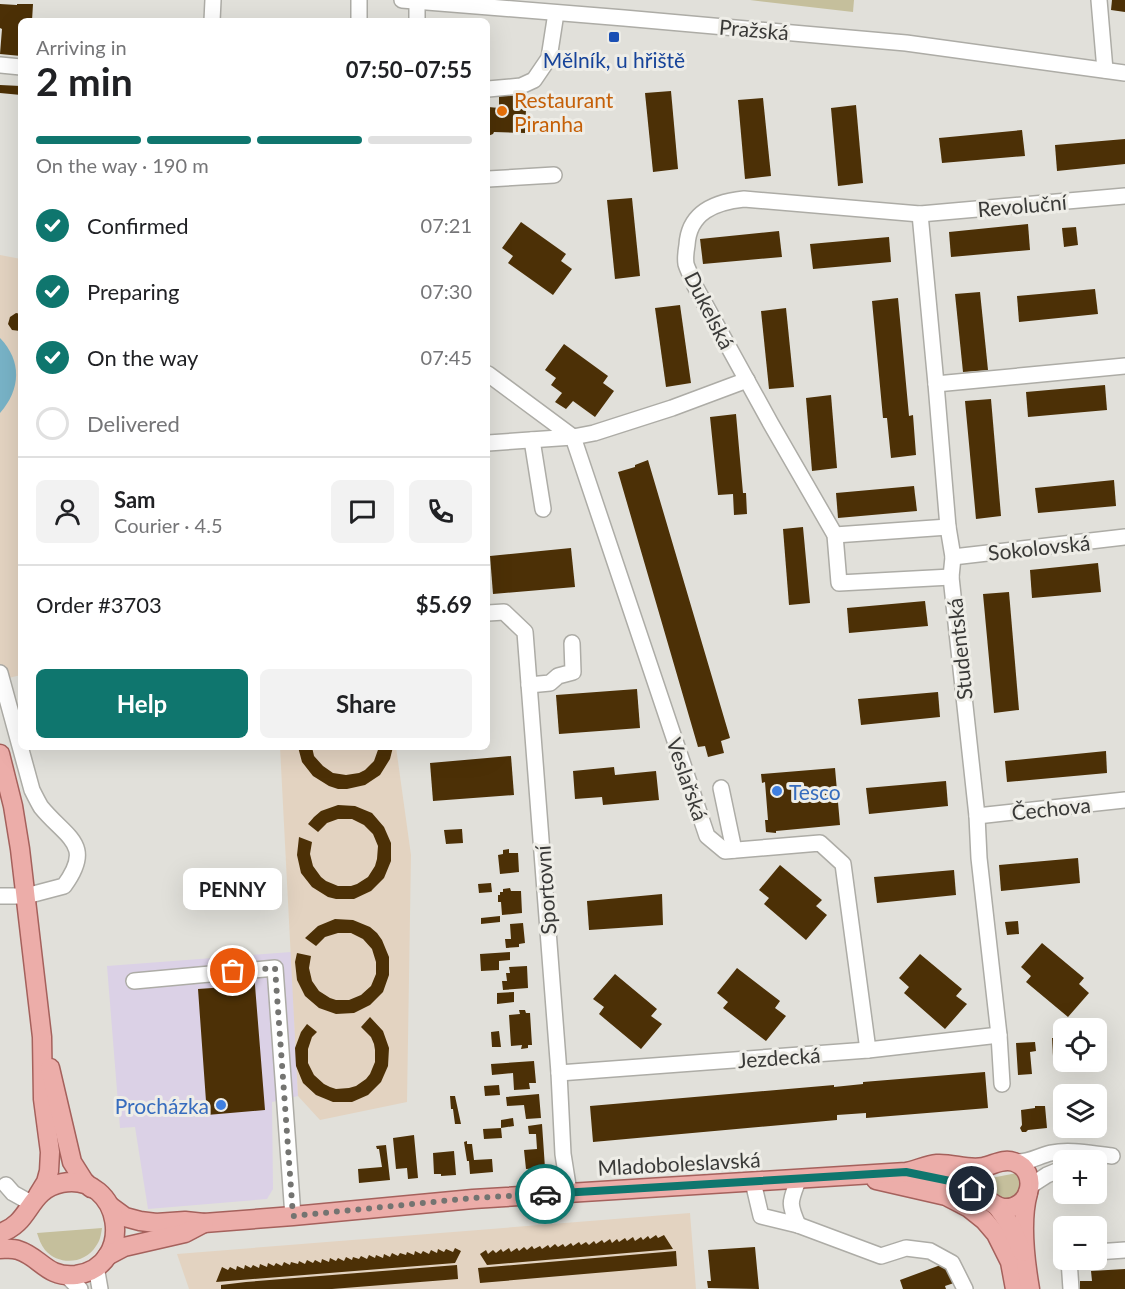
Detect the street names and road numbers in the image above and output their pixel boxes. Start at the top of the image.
street label: Pražská [718,13,790,45]
street label: Revoluční [976,189,1068,221]
street label: Dukelská [680,267,740,353]
street label: Sokolovská [987,529,1091,565]
street label: Studentská [941,597,977,701]
street label: Veslařská [662,734,714,824]
street label: Čechova [1010,791,1092,825]
street label: Sportovní [529,844,561,935]
street label: Jezdecká [737,1042,821,1072]
street label: Mladoboleslavská [597,1146,761,1180]

